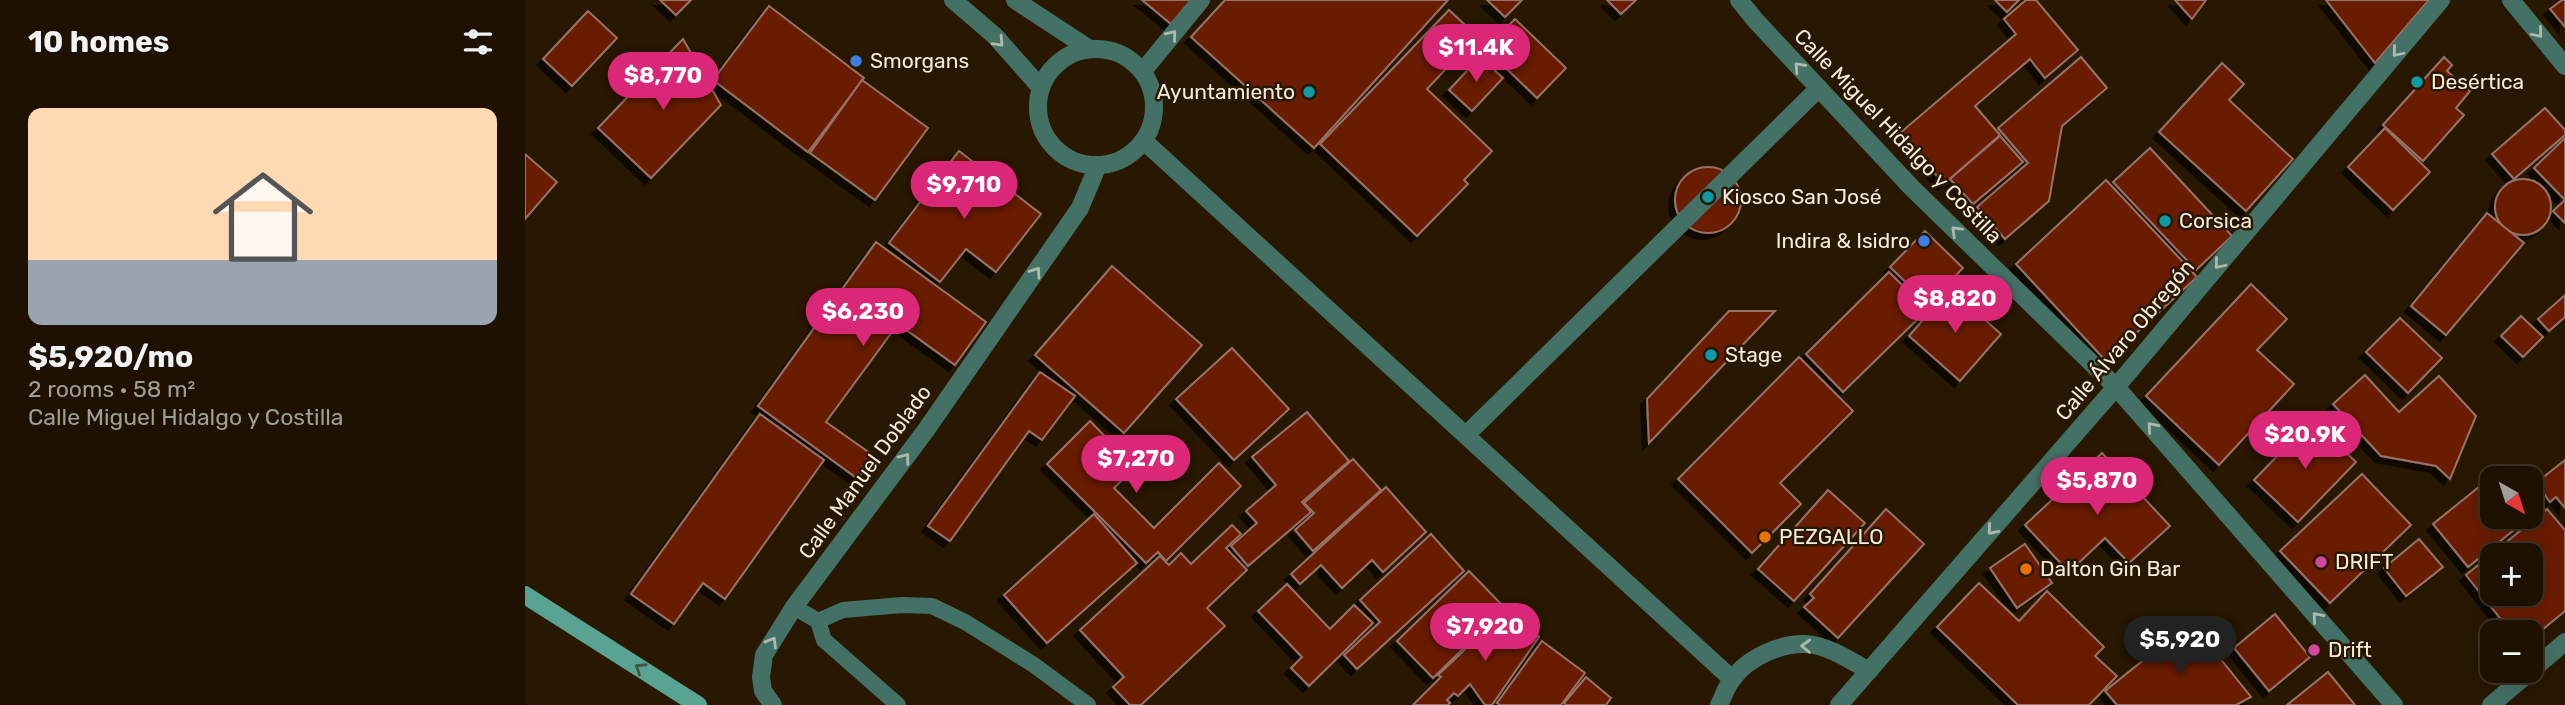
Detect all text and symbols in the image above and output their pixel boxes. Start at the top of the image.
icon: filters [459,23,497,61]
street label: Calle Miguel Hidalgo y Costilla [1789,23,2007,248]
text: 10 homes [28,24,169,60]
pin: $11.4K [1419,24,1533,84]
one-way arrow [2530,24,2542,37]
one-way arrow [1163,30,1176,42]
text: $11.4K [1438,33,1514,61]
one-way arrow [991,34,1004,47]
one-way arrow [2393,44,2405,57]
place label: Smorgans [870,48,969,73]
pin: $8,770 [606,52,720,112]
marker: Smorgans [848,53,864,69]
text: $8,770 [624,61,702,89]
one-way arrow [1794,62,1807,75]
place label: Desértica [2431,69,2524,94]
marker: Desértica [2409,74,2425,90]
place label: Ayuntamiento [1157,79,1295,104]
marker: Ayuntamiento [1301,84,1317,100]
icon: home [200,154,326,280]
pin: $9,710 [907,162,1021,221]
text: $9,710 [927,170,1001,198]
place label: Kiosco San José [1722,184,1882,209]
marker: Kiosco San José [1700,189,1716,205]
place label: Corsica [2179,208,2252,233]
marker: Corsica [2157,213,2173,229]
one-way arrow [1952,226,1965,239]
place label: Indira & Isidro [1776,228,1910,253]
marker: Indira & Isidro [1916,233,1932,249]
street label: Calle Álvaro Obregón [2050,254,2199,425]
one-way arrow [2215,256,2227,269]
one-way arrow [1028,267,1040,280]
pin: $8,820 [1898,276,2012,335]
text: $8,820 [1913,284,1997,312]
pin: $6,230 [806,288,920,348]
text: $6,230 [822,297,904,325]
text: $5,920/mo [28,339,193,375]
place label: Stage [1725,342,1782,367]
marker: Stage [1703,347,1719,363]
text: 2 rooms · 58 m² [28,375,195,403]
street label: Calle Manuel Doblado [793,380,936,563]
text: Calle Miguel Hidalgo y Costilla [28,403,344,431]
pin: $20.9K [2248,412,2362,471]
text: $20.9K [2264,420,2346,448]
one-way arrow [2147,422,2160,435]
pin: $7,270 [1079,435,1193,495]
text: $7,270 [1097,444,1175,472]
one-way arrow [897,453,910,466]
pin: $5,870 [2040,458,2154,517]
text: $5,870 [2057,466,2137,494]
north arrow [2480,466,2543,528]
map controls [2480,466,2543,683]
one-way arrow [1987,522,2000,535]
place label: PEZGALLO [1779,524,1883,549]
marker: PEZGALLO [1757,529,1773,545]
button: + [2480,543,2543,606]
place label: DRIFT [2335,549,2393,574]
marker: DRIFT [2313,554,2329,570]
place label: Dalton Gin Bar [2040,556,2180,581]
marker: Dalton Gin Bar [2018,561,2034,577]
pin: $7,920 [1428,604,1542,663]
text: $7,920 [1446,612,1524,640]
one-way arrow [2313,612,2325,625]
pin: $5,920 [2123,616,2237,676]
button: − [2480,620,2543,683]
text: $5,920 [2140,625,2220,653]
one-way arrow [764,637,777,650]
place label: Drift [2328,637,2372,662]
one-way arrow [1800,639,1811,654]
marker: Drift [2306,642,2322,658]
one-way arrow [635,664,648,677]

